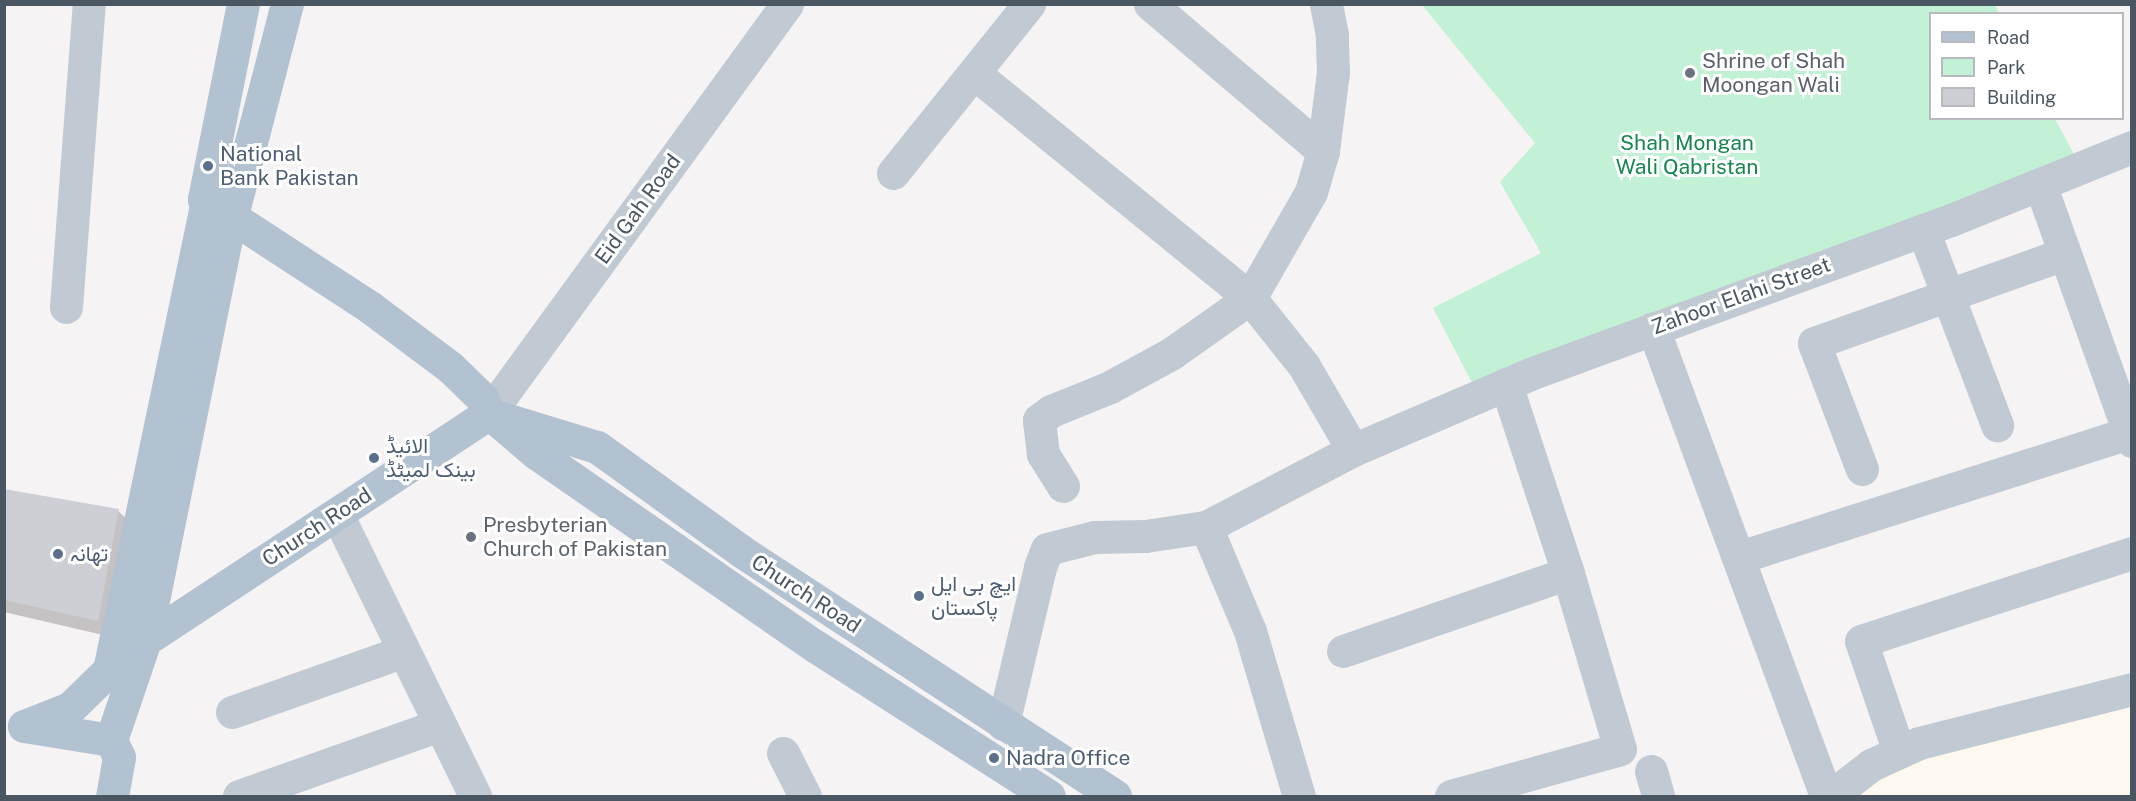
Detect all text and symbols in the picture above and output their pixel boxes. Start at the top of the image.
legend [1929,12,2124,120]
text: Road [1987,27,2030,48]
place label: Shrine of Shah Moongan Wali [1702,48,1846,98]
text: Park [1987,57,2025,78]
marker: Shrine of Shah Moongan Wali [1683,66,1697,80]
text: Building [1987,87,2056,108]
park label: Shah Mongan Wali Qabristan [1616,130,1758,180]
place label: National Bank Pakistan [220,141,359,191]
street label: Eid Gah Road [590,149,686,269]
marker: National Bank Pakistan [201,159,215,173]
street label: Zahoor Elahi Street [1648,252,1834,340]
place label: الائیڈ بینک لمیٹڈ [386,433,476,483]
marker: الائیڈ بینک لمیٹڈ [367,451,381,465]
street label: Church Road [258,482,376,572]
place label: Presbyterian Church of Pakistan [483,512,667,562]
marker: Presbyterian Church of Pakistan [464,530,478,544]
place label: تھانہ [70,541,108,567]
marker: تھانہ [51,547,65,561]
street label: Church Road [747,549,865,639]
place label: ایچ بی ایل پاکستان [931,571,1016,621]
marker: ایچ بی ایل پاکستان [912,589,926,603]
place label: Nadra Office [1006,745,1130,771]
marker: Nadra Office [987,751,1001,765]

